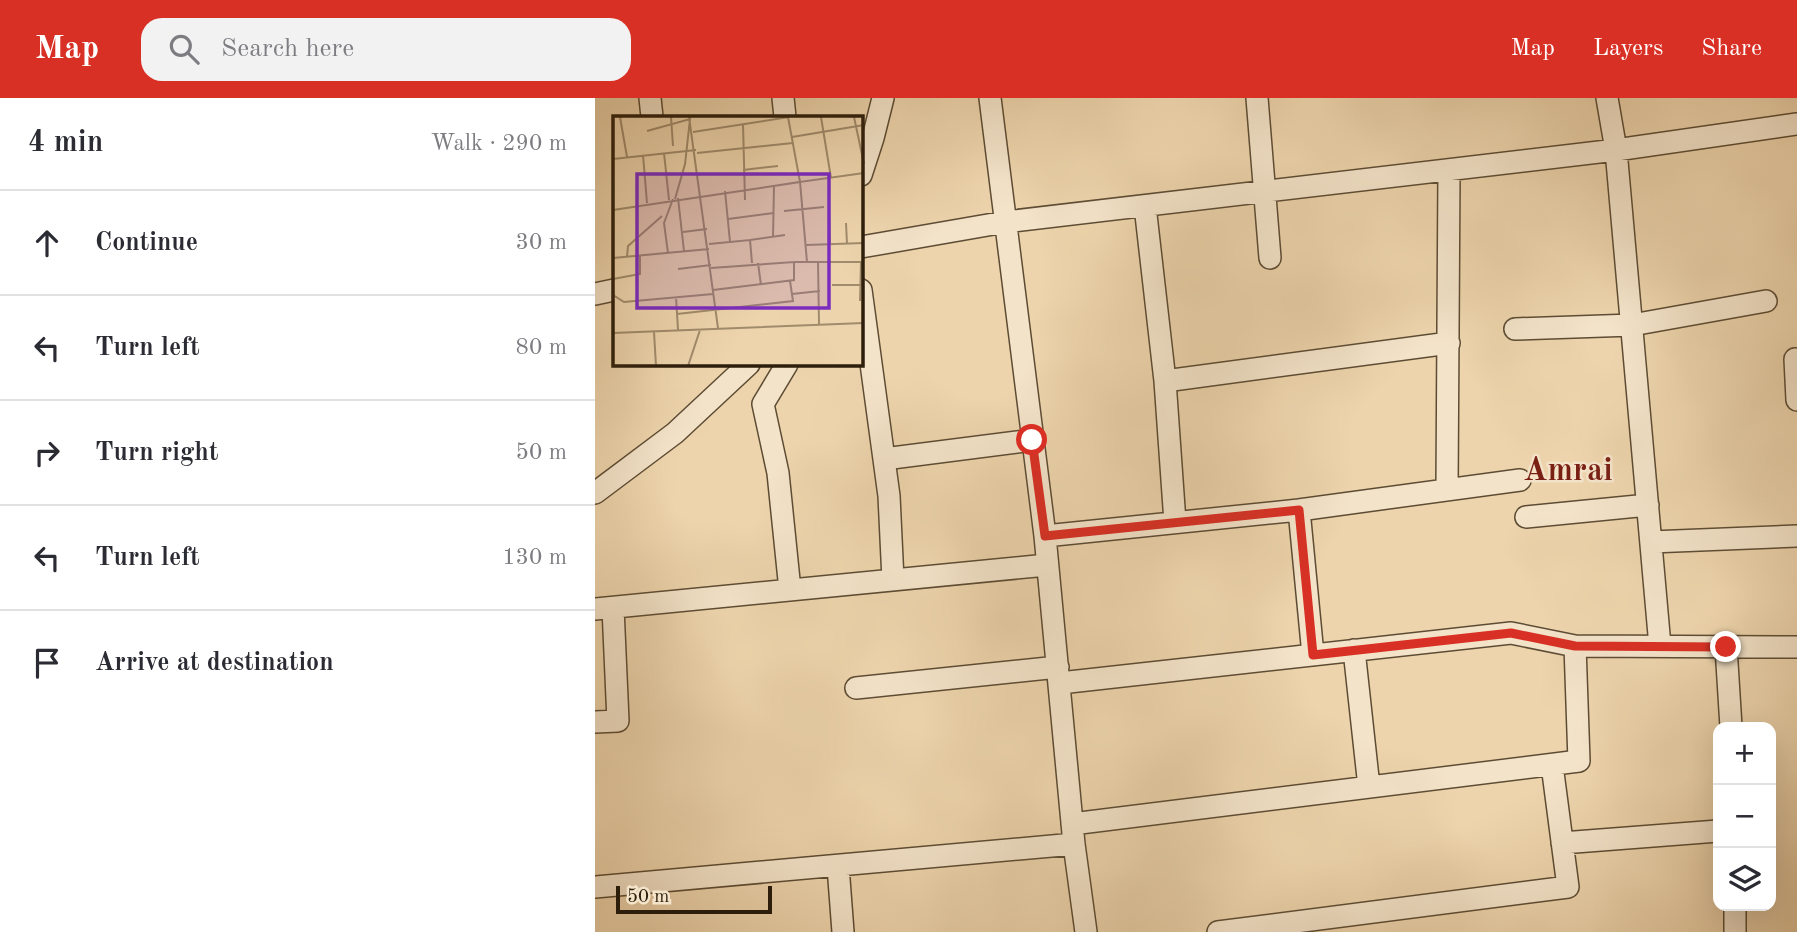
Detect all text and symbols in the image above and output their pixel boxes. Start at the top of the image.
search box [141,18,631,81]
icon: search [165,30,203,68]
text: Map [35,33,99,66]
text: Search here [221,36,354,62]
text: Map [1511,37,1555,61]
text: Layers [1593,37,1663,61]
text: Share [1701,37,1762,61]
inset map [613,116,863,366]
text: 4 min [28,128,103,158]
text: Walk · 290 m [431,132,567,155]
icon: ahead [28,224,66,262]
text: Continue [95,230,198,256]
text: 30 m [516,231,567,254]
icon: left [28,329,66,367]
text: Turn left [95,335,200,361]
text: 80 m [516,336,567,359]
route start [1016,424,1047,455]
icon: right [28,434,66,472]
text: Turn right [95,440,218,466]
text: 50 m [516,441,567,464]
district label: Amrai [1523,456,1613,488]
icon: left [28,539,66,577]
text: Turn left [95,545,200,571]
text: 130 m [502,546,567,569]
route end [1710,631,1741,662]
icon: arrive [28,644,66,682]
text: Arrive at destination [95,650,334,676]
map controls [1713,722,1776,911]
button: + [1713,722,1776,785]
button: − [1713,785,1776,848]
button: layers [1713,848,1776,911]
scale bar [616,883,772,915]
text: 50 m [627,888,669,907]

